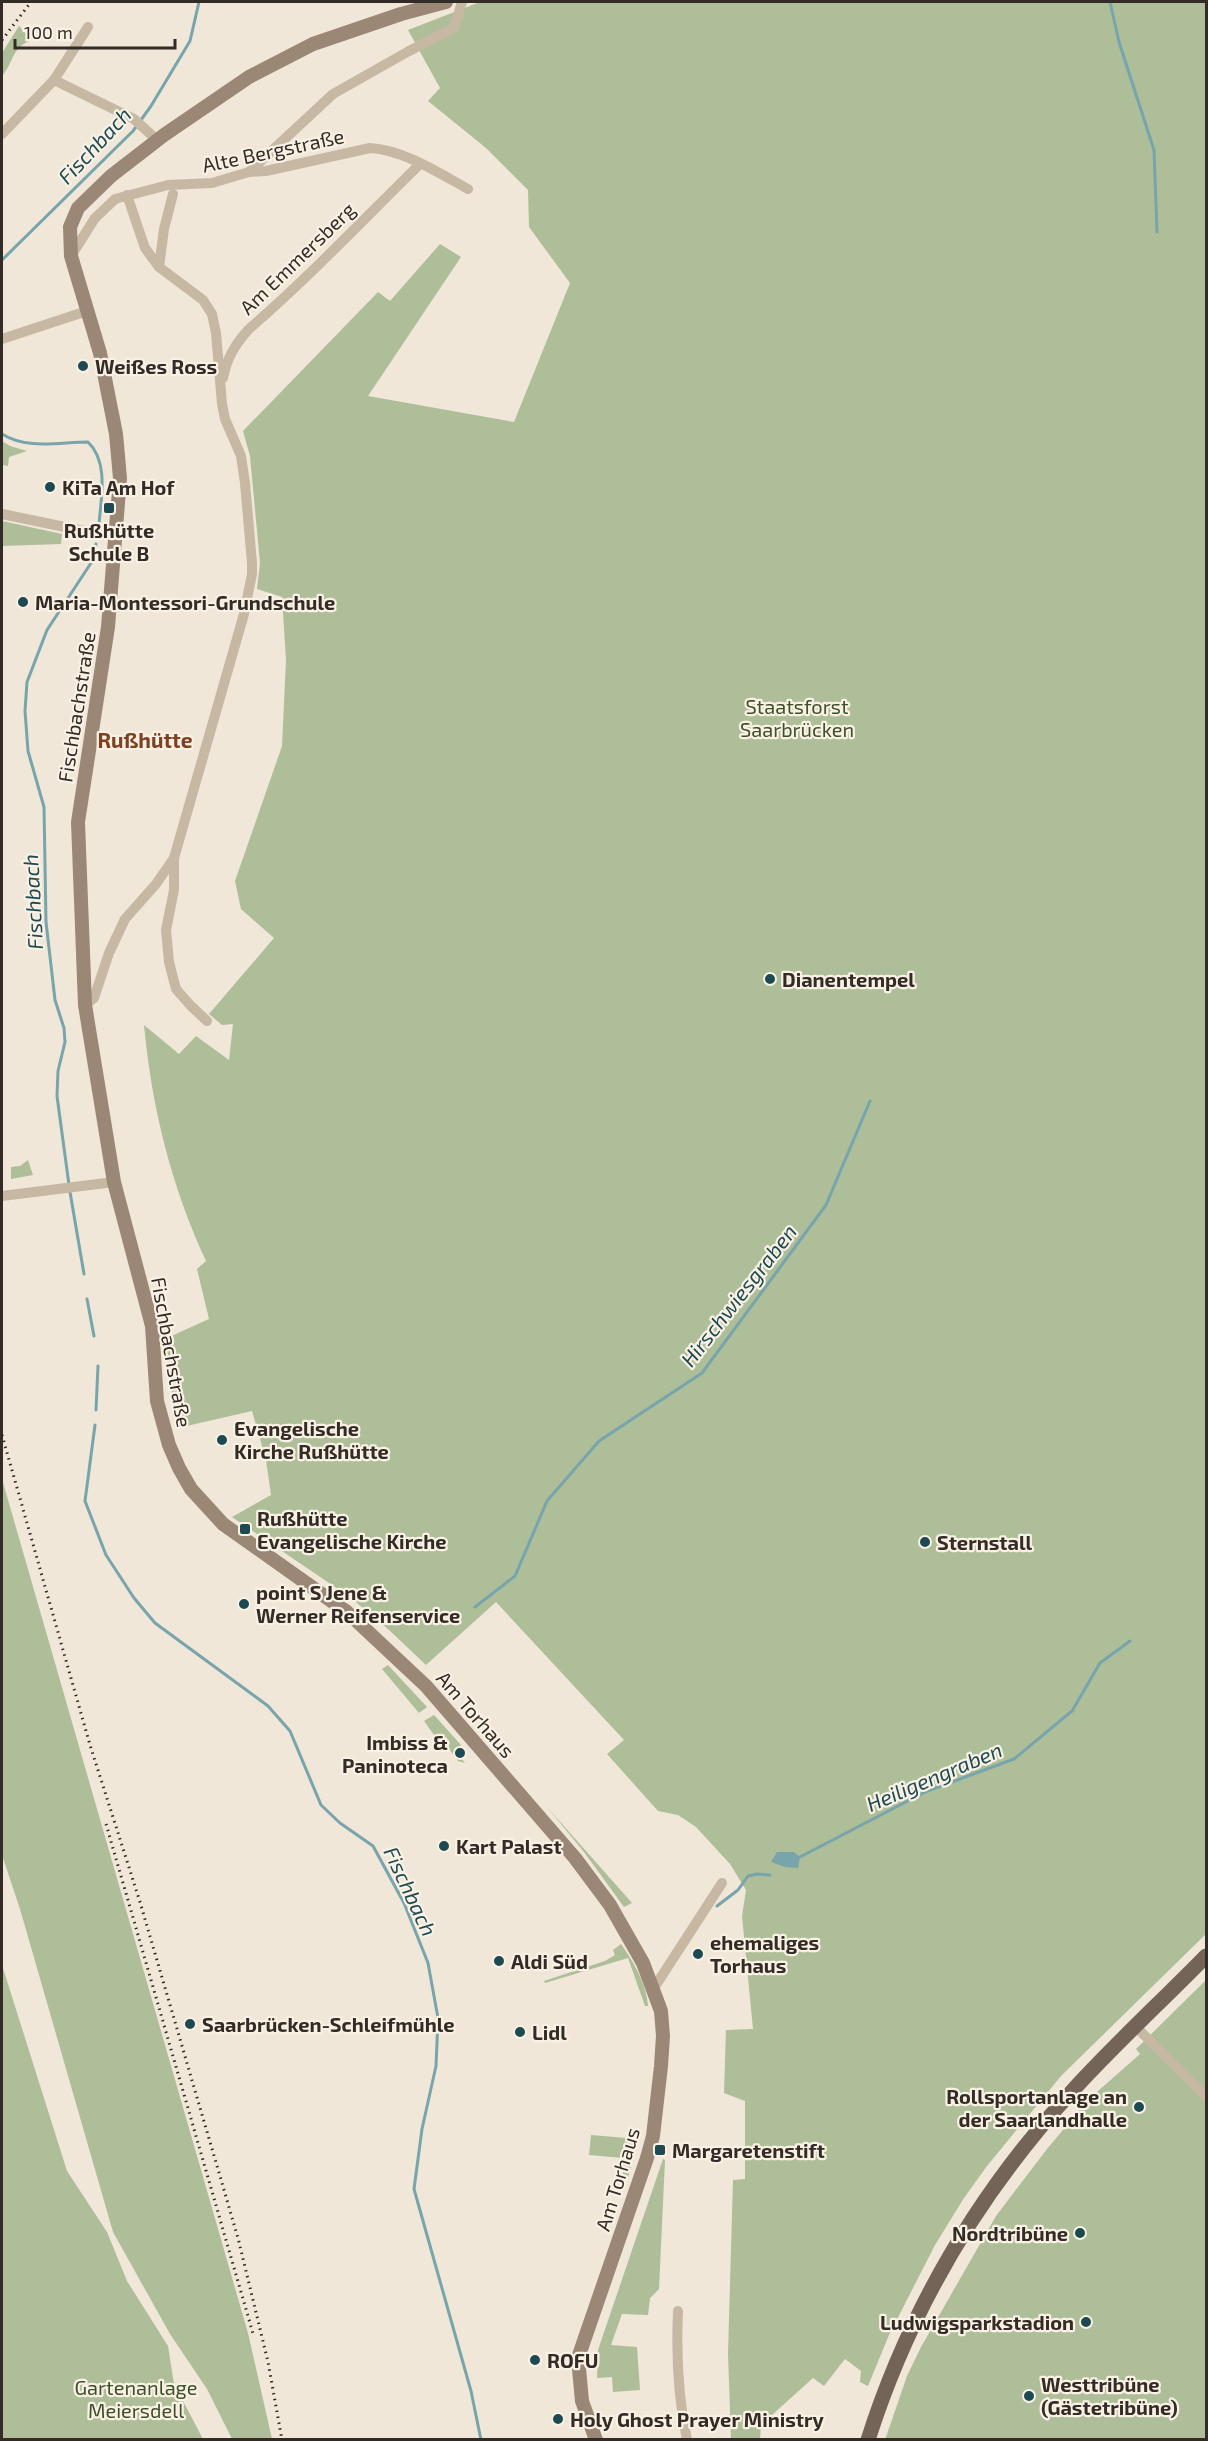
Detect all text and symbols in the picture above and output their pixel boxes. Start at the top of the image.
scale bar [15,12,176,50]
text: 100 m [24,21,73,43]
water label: Fischbach [52,101,136,189]
street label: Alte Bergstraße [200,123,346,177]
street label: Am Emmersberg [234,197,360,319]
place label: Weißes Ross [95,354,217,378]
marker: Weißes Ross [76,359,90,373]
place label: KiTa Am Hof [62,475,175,499]
marker: KiTa Am Hof [43,480,57,494]
marker: Rußhütte Schule B [102,501,116,515]
place label: Rußhütte Schule B [64,518,154,565]
place label: Maria-Montessori-Grundschule [35,590,335,614]
marker: Maria-Montessori-Grundschule [16,595,30,609]
street label: Fischbachstraße [52,630,100,784]
park label: Staatsforst Saarbrücken [740,694,854,741]
district label: Rußhütte [97,727,193,752]
water label: Fischbach [17,854,47,950]
place label: Dianentempel [782,967,915,991]
marker: Dianentempel [763,972,777,986]
water label: Hirschwiesgraben [675,1219,801,1371]
street label: Fischbachstraße [147,1275,197,1429]
place label: Evangelische Kirche Rußhütte [234,1416,389,1463]
marker: Evangelische Kirche Rußhütte [215,1433,229,1447]
place label: Rußhütte Evangelische Kirche [257,1506,447,1553]
marker: Rußhütte Evangelische Kirche [238,1522,252,1536]
place label: Sternstall [937,1530,1032,1554]
marker: Sternstall [918,1535,932,1549]
place label: point S Jene & Werner Reifenservice [256,1580,460,1627]
marker: point S Jene & Werner Reifenservice [237,1597,251,1611]
street label: Am Torhaus [432,1666,520,1762]
place label: Imbiss & Paninoteca [342,1730,448,1777]
water label: Heiligengraben [862,1736,1006,1816]
marker: Imbiss & Paninoteca [453,1746,467,1760]
place label: Kart Palast [456,1834,562,1858]
marker: Kart Palast [437,1839,451,1853]
water label: Fischbach [379,1842,443,1940]
place label: ehemaliges Torhaus [710,1930,819,1977]
marker: ehemaliges Torhaus [691,1947,705,1961]
place label: Aldi Süd [511,1949,588,1973]
marker: Aldi Süd [492,1954,506,1968]
place label: Saarbrücken-Schleifmühle [202,2012,455,2036]
marker: Saarbrücken-Schleifmühle [183,2017,197,2031]
place label: Lidl [532,2020,567,2044]
marker: Lidl [513,2025,527,2039]
place label: Rollsportanlage an der Saarlandhalle [946,2084,1127,2131]
marker: Rollsportanlage an der Saarlandhalle [1132,2100,1146,2114]
street label: Am Torhaus [590,2124,644,2234]
place label: Margaretenstift [672,2138,825,2162]
marker: Margaretenstift [653,2143,667,2157]
place label: Nordtribüne [952,2221,1068,2245]
marker: Nordtribüne [1073,2226,1087,2240]
place label: Ludwigsparkstadion [880,2310,1074,2334]
marker: Ludwigsparkstadion [1079,2315,1093,2329]
place label: ROFU [547,2348,599,2372]
marker: ROFU [528,2353,542,2367]
place label: Westtribüne (Gästetribüne) [1041,2372,1178,2419]
park label: Gartenanlage Meiersdell [75,2375,197,2422]
marker: Westtribüne (Gästetribüne) [1022,2389,1036,2403]
place label: Holy Ghost Prayer Ministry [570,2407,825,2432]
marker: Holy Ghost Prayer Ministry [551,2412,565,2426]

